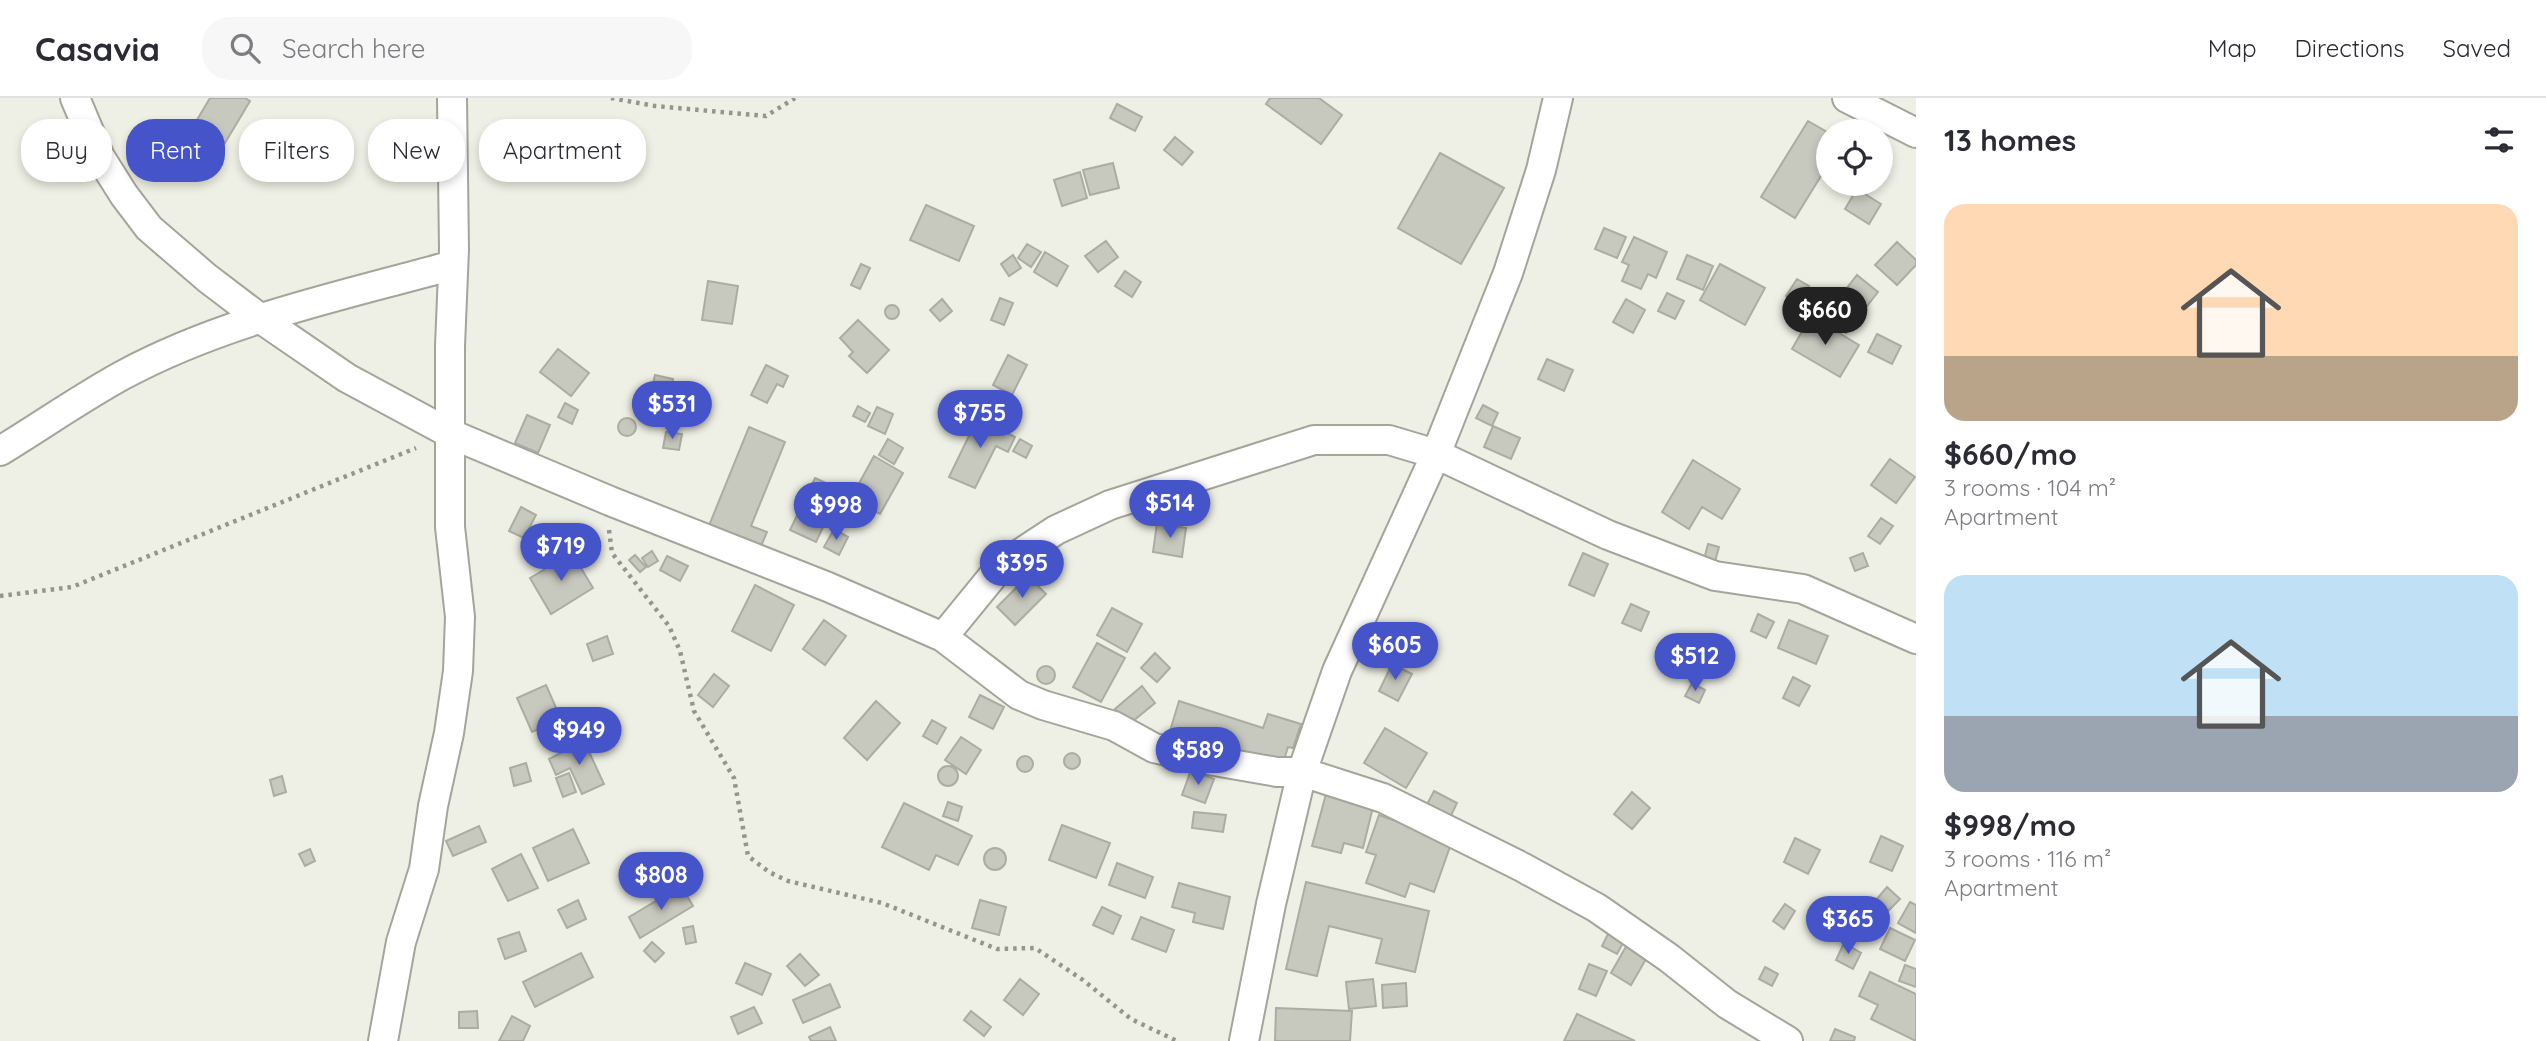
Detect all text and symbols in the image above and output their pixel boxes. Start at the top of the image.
search box [202,17,692,80]
text: Casavia [35,28,160,69]
icon: search [226,29,264,67]
text: Search here [282,32,426,65]
text: Map [2208,33,2257,63]
text: Directions [2295,33,2405,63]
text: Saved [2443,33,2511,63]
chip: Buy [21,119,112,182]
chip: Rent [126,119,225,182]
chip: Filters [239,119,354,182]
chip: New [368,119,465,182]
chip: Apartment [479,119,646,182]
map controls [1816,119,1893,196]
button: locate [1816,119,1893,196]
text: 13 homes [1944,121,2076,159]
icon: filters [2480,121,2518,159]
icon: home [2168,250,2294,376]
pin: $660 [1784,288,1866,347]
text: $660 [1798,295,1852,324]
pin: $531 [631,382,713,441]
text: $531 [648,389,696,418]
pin: $755 [939,390,1021,450]
text: $755 [954,398,1006,427]
text: $660/mo [1944,435,2077,473]
text: 3 rooms · 104 m² [1944,473,2116,502]
pin: $514 [1129,480,1211,540]
pin: $998 [795,482,877,542]
text: $514 [1145,488,1195,517]
text: $998 [810,490,862,519]
text: Apartment [1944,502,2058,531]
pin: $719 [520,524,602,583]
text: $719 [536,531,586,560]
pin: $395 [981,540,1063,600]
text: $395 [996,548,1048,577]
icon: home [2168,621,2294,747]
pin: $605 [1354,622,1436,682]
text: $605 [1368,630,1422,659]
pin: $512 [1654,634,1736,693]
text: $512 [1670,641,1720,670]
pin: $949 [538,708,620,767]
text: $949 [553,715,605,744]
pin: $589 [1157,728,1239,787]
text: $589 [1172,735,1224,764]
text: $998/mo [1944,806,2076,844]
text: 3 rooms · 116 m² [1944,844,2111,873]
pin: $808 [620,852,702,912]
text: $808 [634,860,688,889]
text: Apartment [1944,873,2058,902]
pin: $365 [1807,896,1889,956]
text: $365 [1822,904,1874,933]

